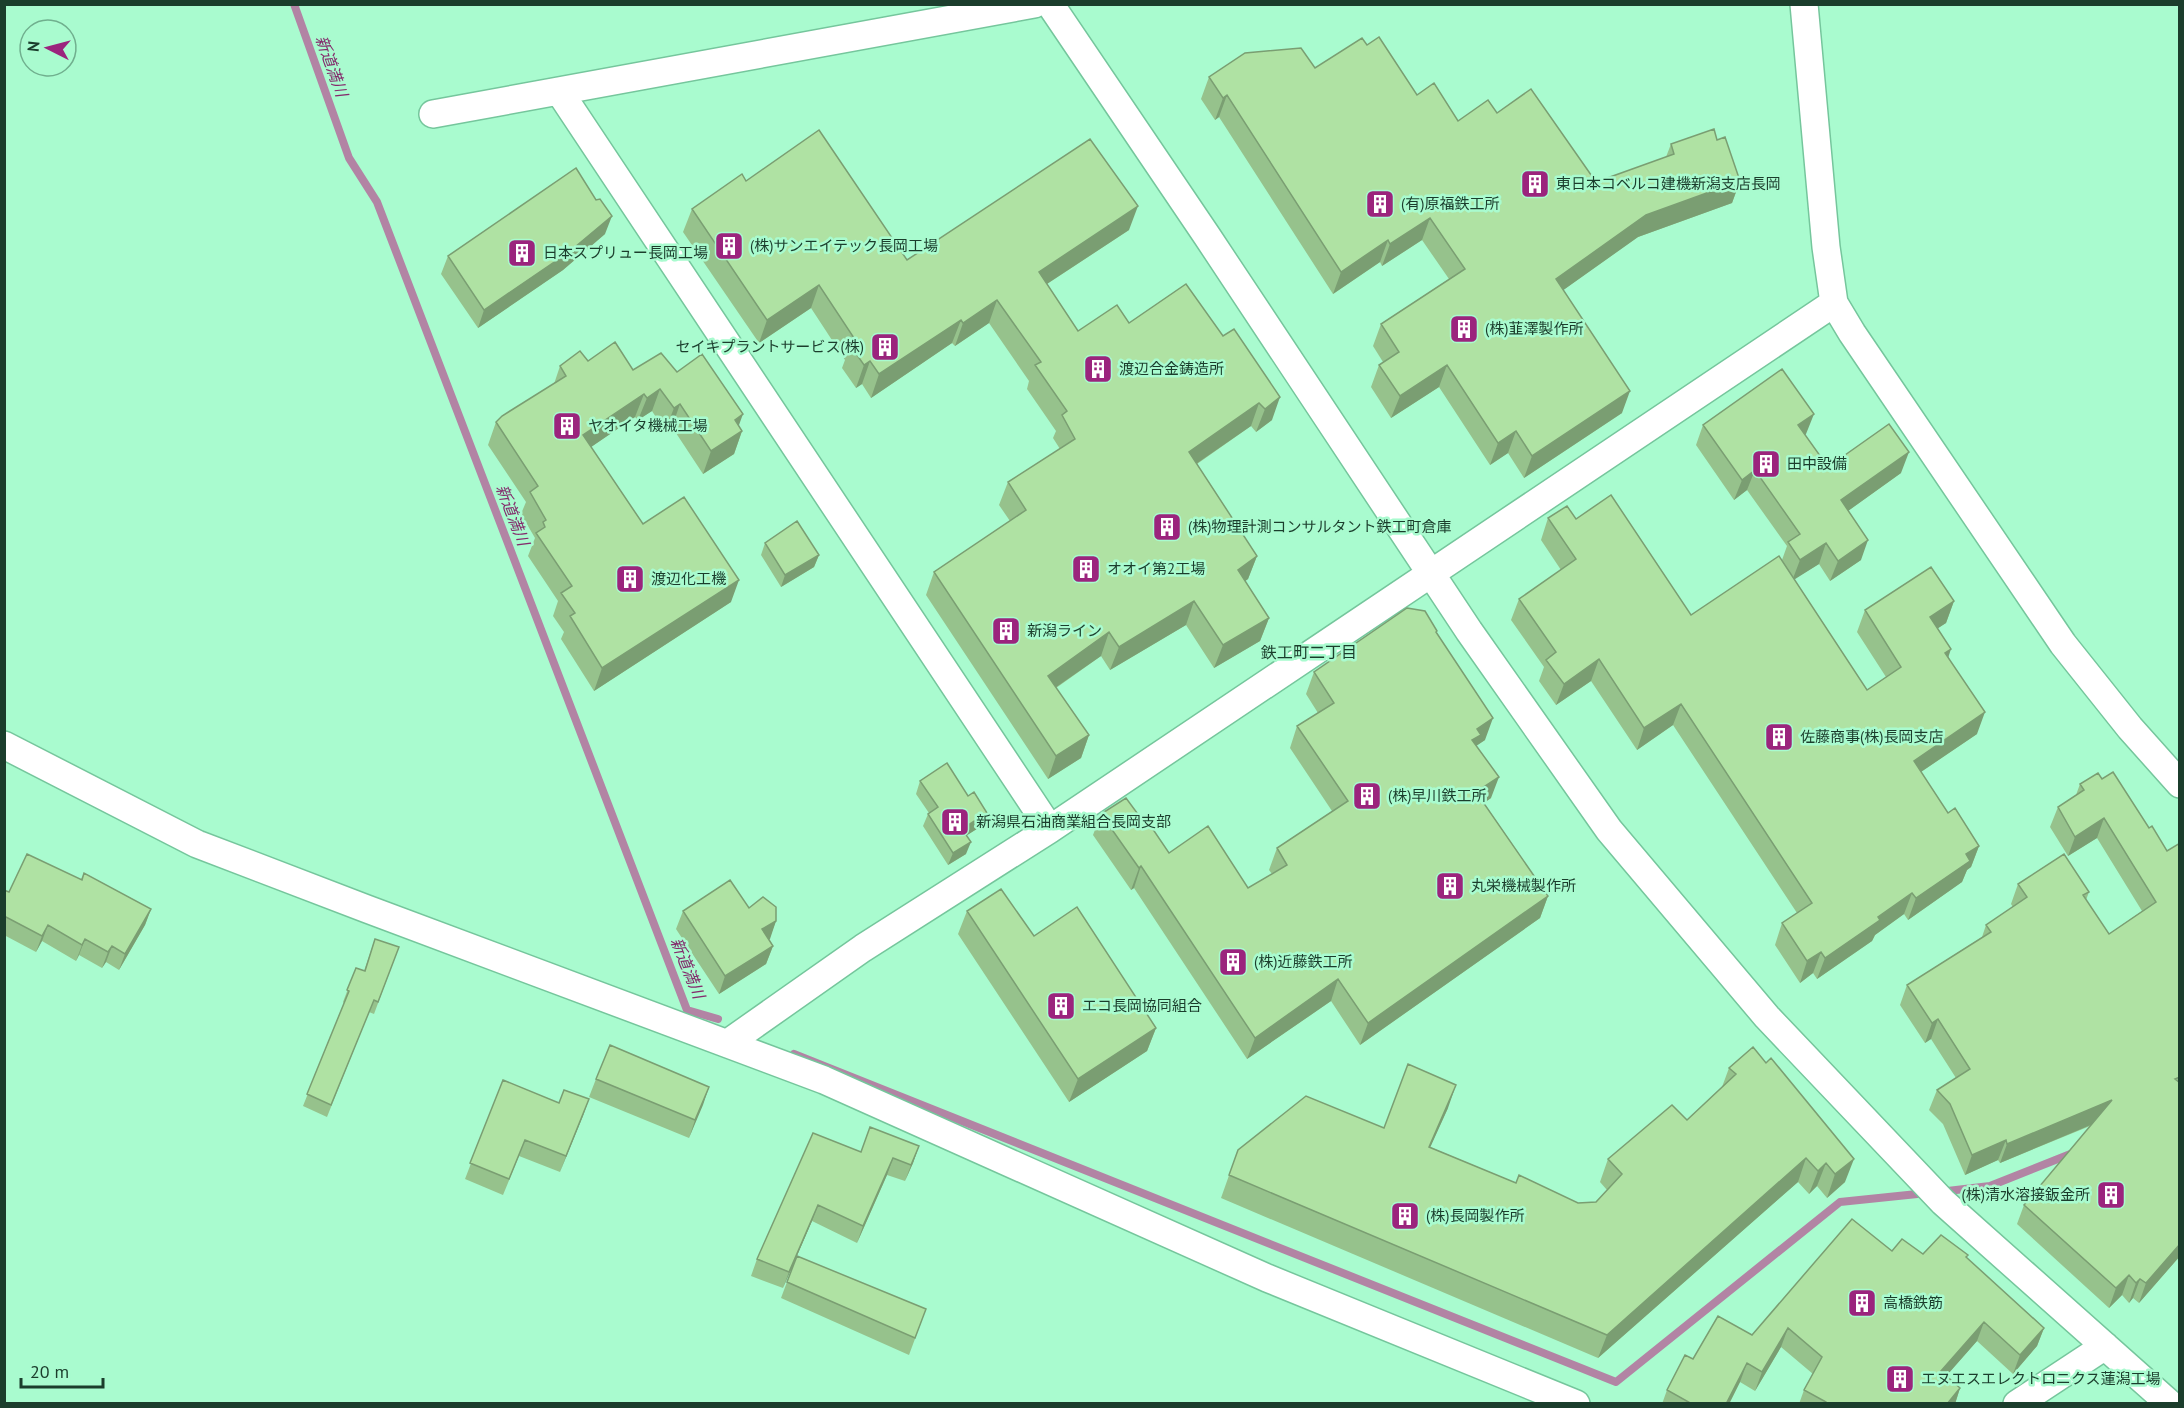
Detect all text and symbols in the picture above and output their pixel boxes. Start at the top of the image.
north arrow [18,18,78,78]
water label: 新道満川 [312,33,353,101]
text: N [23,40,44,53]
building icon: 東日本コベルコ建機新潟支店長岡 [1519,168,1551,200]
place label: 東日本コベルコ建機新潟支店長岡 [1556,174,1781,193]
building icon: (有)原福鉄工所 [1364,188,1396,220]
place label: (有)原福鉄工所 [1401,194,1499,213]
building icon: (株)サンエイテック長岡工場 [713,230,745,262]
place label: (株)サンエイテック長岡工場 [750,236,938,255]
building icon: 日本スプリュー長岡工場 [506,237,538,269]
place label: 日本スプリュー長岡工場 [543,243,708,262]
building icon: (株)韮澤製作所 [1448,313,1480,345]
place label: (株)韮澤製作所 [1485,319,1583,338]
building icon: セイキプラントサービス(株) [869,331,901,363]
place label: セイキプラントサービス(株) [676,337,864,356]
building icon: 渡辺合金鋳造所 [1082,353,1114,385]
place label: 渡辺合金鋳造所 [1119,359,1224,378]
building icon: ヤオイタ機械工場 [551,410,583,442]
place label: ヤオイタ機械工場 [588,416,707,435]
building icon: 田中設備 [1750,448,1782,480]
place label: 田中設備 [1787,454,1847,473]
water label: 新道満川 [492,482,535,550]
building icon: (株)物理計測コンサルタント鉄工町倉庫 [1151,511,1183,543]
place label: (株)物理計測コンサルタント鉄工町倉庫 [1188,517,1451,536]
building icon: オオイ第2工場 [1070,553,1102,585]
place label: オオイ第2工場 [1107,559,1205,578]
building icon: 渡辺化工機 [614,563,646,595]
place label: 渡辺化工機 [651,569,726,588]
building icon: 新潟ライン [990,615,1022,647]
place label: 新潟ライン [1027,621,1102,640]
district label: 鉄工町二丁目 [1261,642,1357,662]
building icon: 佐藤商事(株)長岡支店 [1763,721,1795,753]
place label: 佐藤商事(株)長岡支店 [1800,727,1943,746]
building icon: (株)早川鉄工所 [1351,780,1383,812]
place label: (株)早川鉄工所 [1388,786,1486,805]
building icon: 新潟県石油商業組合長岡支部 [939,806,971,838]
place label: 新潟県石油商業組合長岡支部 [976,812,1171,831]
building icon: 丸栄機械製作所 [1434,870,1466,902]
place label: 丸栄機械製作所 [1471,876,1576,895]
water label: 新道満川 [667,935,710,1003]
building icon: (株)近藤鉄工所 [1217,946,1249,978]
place label: (株)近藤鉄工所 [1254,952,1352,971]
building icon: エコ長岡協同組合 [1045,990,1077,1022]
place label: エコ長岡協同組合 [1082,996,1202,1015]
building icon: (株)清水溶接鈑金所 [2095,1179,2127,1211]
place label: (株)清水溶接鈑金所 [1962,1185,2090,1204]
building icon: (株)長岡製作所 [1389,1200,1421,1232]
place label: (株)長岡製作所 [1426,1206,1524,1225]
building icon: 高橋鉄筋 [1846,1287,1878,1319]
place label: 高橋鉄筋 [1883,1293,1943,1312]
scale bar [21,1351,104,1389]
text: 20 m [30,1360,69,1383]
building icon: エヌエスエレクトロニクス蓮潟工場 [1884,1363,1916,1395]
place label: エヌエスエレクトロニクス蓮潟工場 [1921,1369,2161,1388]

